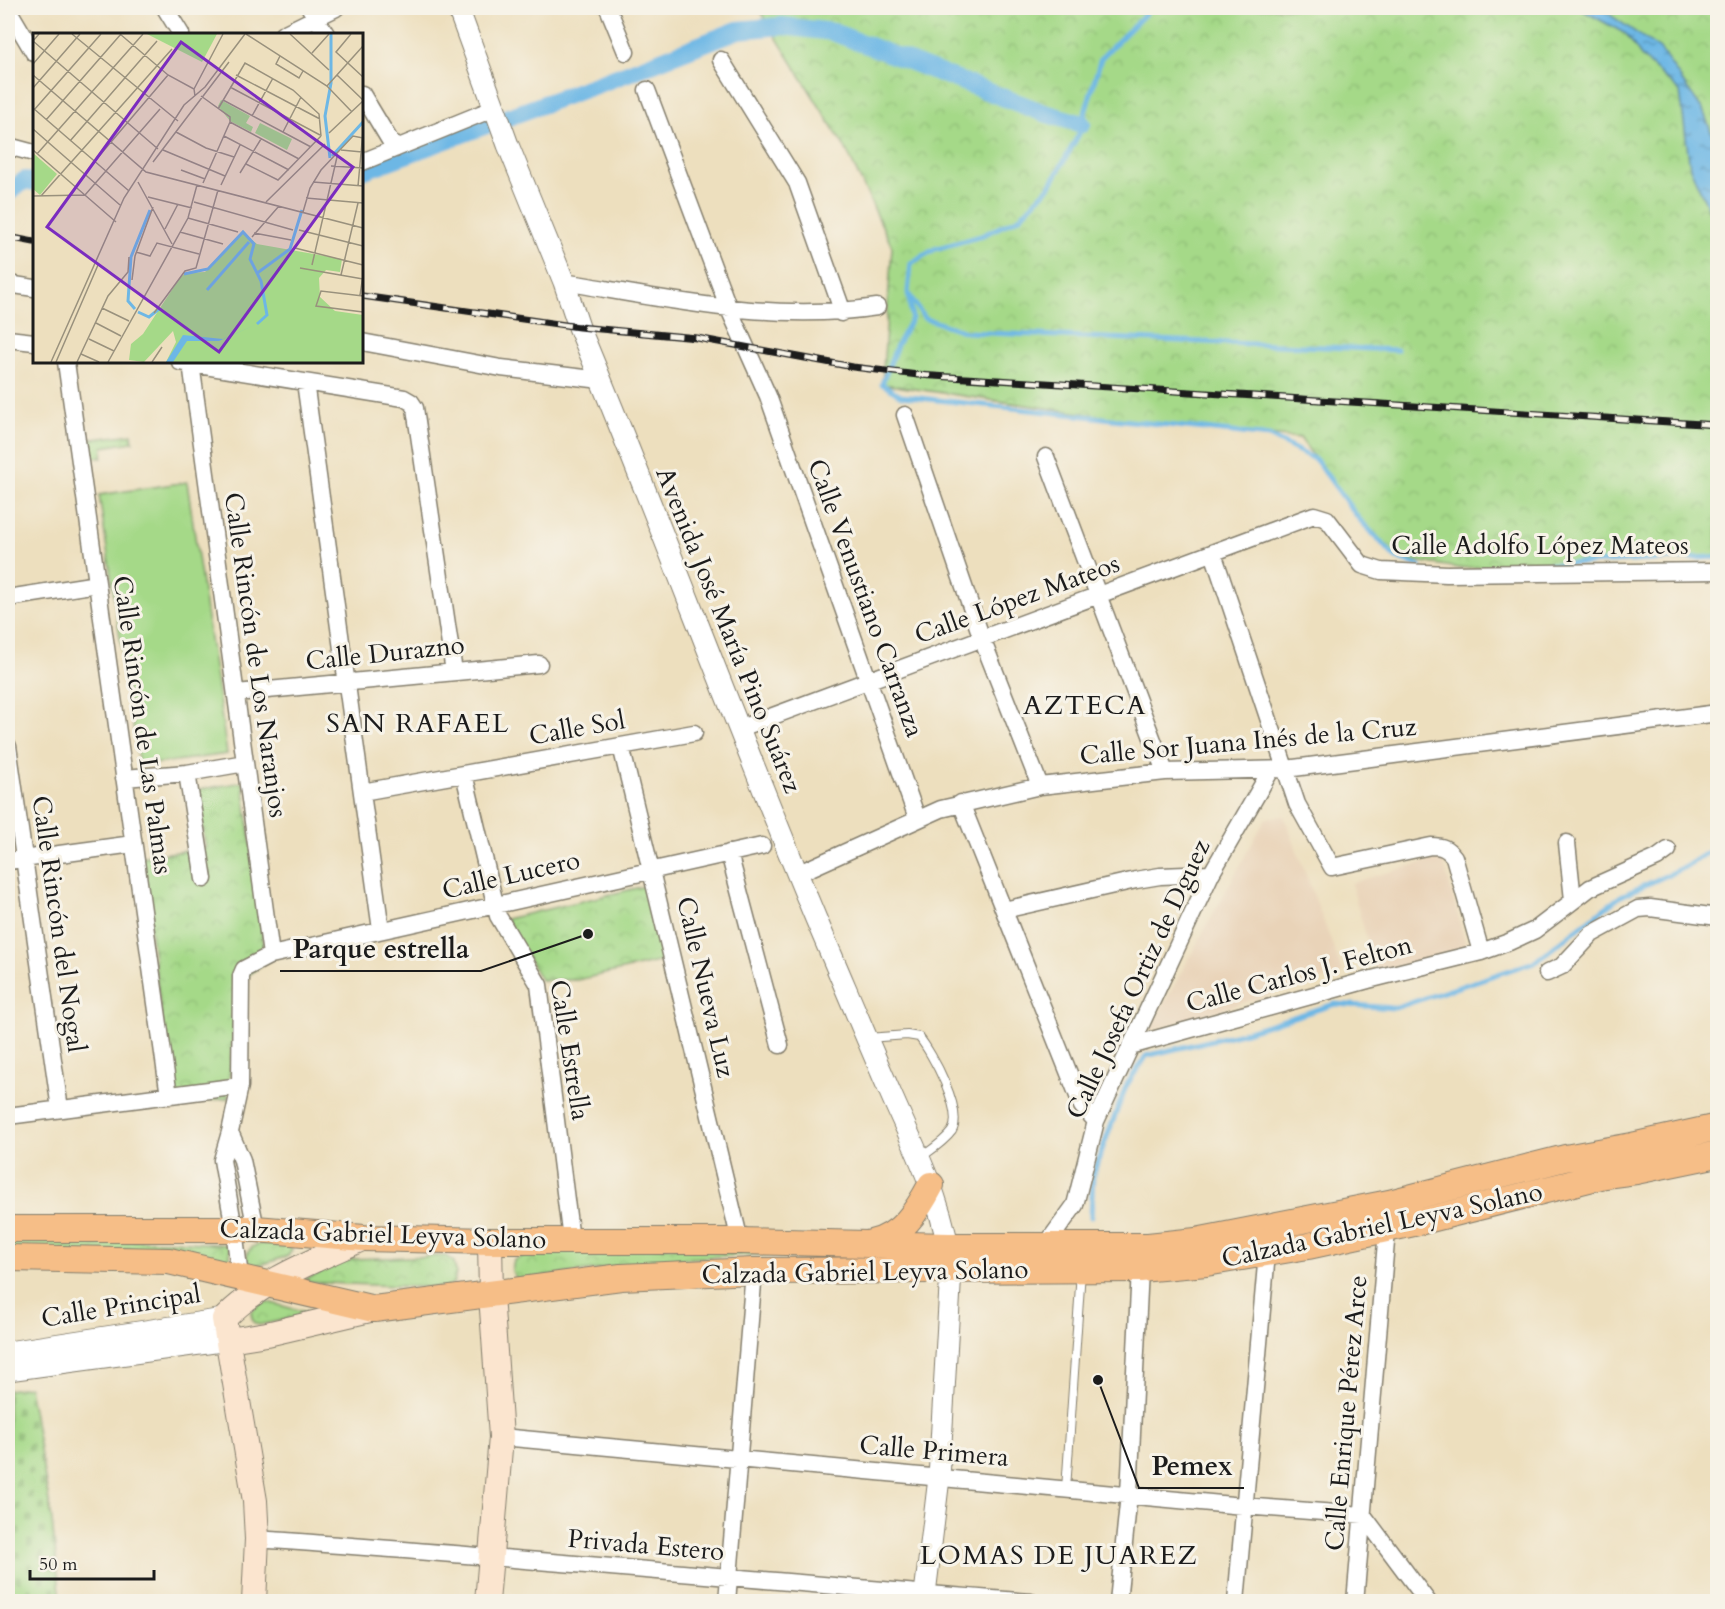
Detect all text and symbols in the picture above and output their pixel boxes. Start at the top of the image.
inset map [33,33,363,363]
street label: Calle Venustiano Carranza [799,454,933,742]
street label: Avenida José María Pino Suárez [647,462,811,799]
street label: Calle Rincón de Los Naranjos [216,490,296,820]
street label: Calle Adolfo López Mateos [1391,528,1689,563]
street label: Calle López Mateos [910,546,1124,652]
street label: Calle Rincón de Las Palmas [105,573,181,877]
street label: Calle Durazno [304,627,466,679]
district label: AZTECA [1023,687,1147,724]
street label: Calle Sol [526,702,628,754]
district label: SAN RAFAEL [326,705,510,742]
street label: Calle Sor Juana Inés de la Cruz [1078,709,1418,773]
street label: Calle Rincón del Nogal [24,793,94,1055]
street label: Calle Josefa Ortiz de Dguez [1058,833,1218,1124]
street label: Calle Lucero [439,842,583,908]
street label: Calle Nueva Luz [668,893,744,1081]
callout: Parque estrella [280,926,481,971]
street label: Calle Carlos J. Felton [1182,927,1416,1021]
text: Parque estrella [293,931,470,968]
street label: Calle Estrella [542,977,598,1123]
street label: Calzada Gabriel Leyva Solano [1218,1174,1546,1276]
street label: Calzada Gabriel Leyva Solano [219,1211,547,1257]
street label: Calzada Gabriel Leyva Solano [701,1252,1029,1292]
street label: Calle Enrique Pérez Arce [1317,1274,1375,1552]
street label: Calle Principal [39,1276,204,1336]
street label: Calle Primera [858,1427,1010,1475]
callout: Pemex [1139,1443,1244,1488]
text: Pemex [1151,1448,1233,1485]
street label: Privada Estero [566,1521,726,1569]
district label: LOMAS DE JUAREZ [920,1537,1198,1574]
scale bar [30,1543,154,1581]
text: 50 m [39,1552,78,1577]

